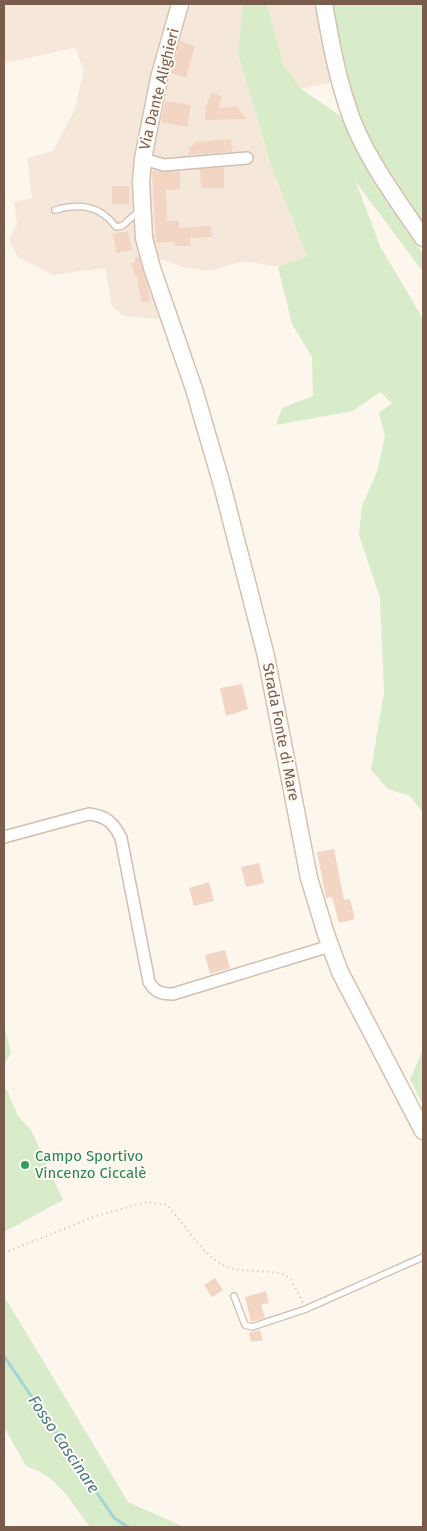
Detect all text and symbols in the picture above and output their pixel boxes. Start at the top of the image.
street label: Via Dante Alighieri [135,26,183,152]
street label: Strada Fonte di Mare [259,661,303,803]
place label: Campo Sportivo Vincenzo Ciccalè [35,1147,146,1182]
marker: Campo Sportivo Vincenzo Ciccalè [19,1159,31,1171]
water label: Fosso Cascinare [24,1392,104,1496]

